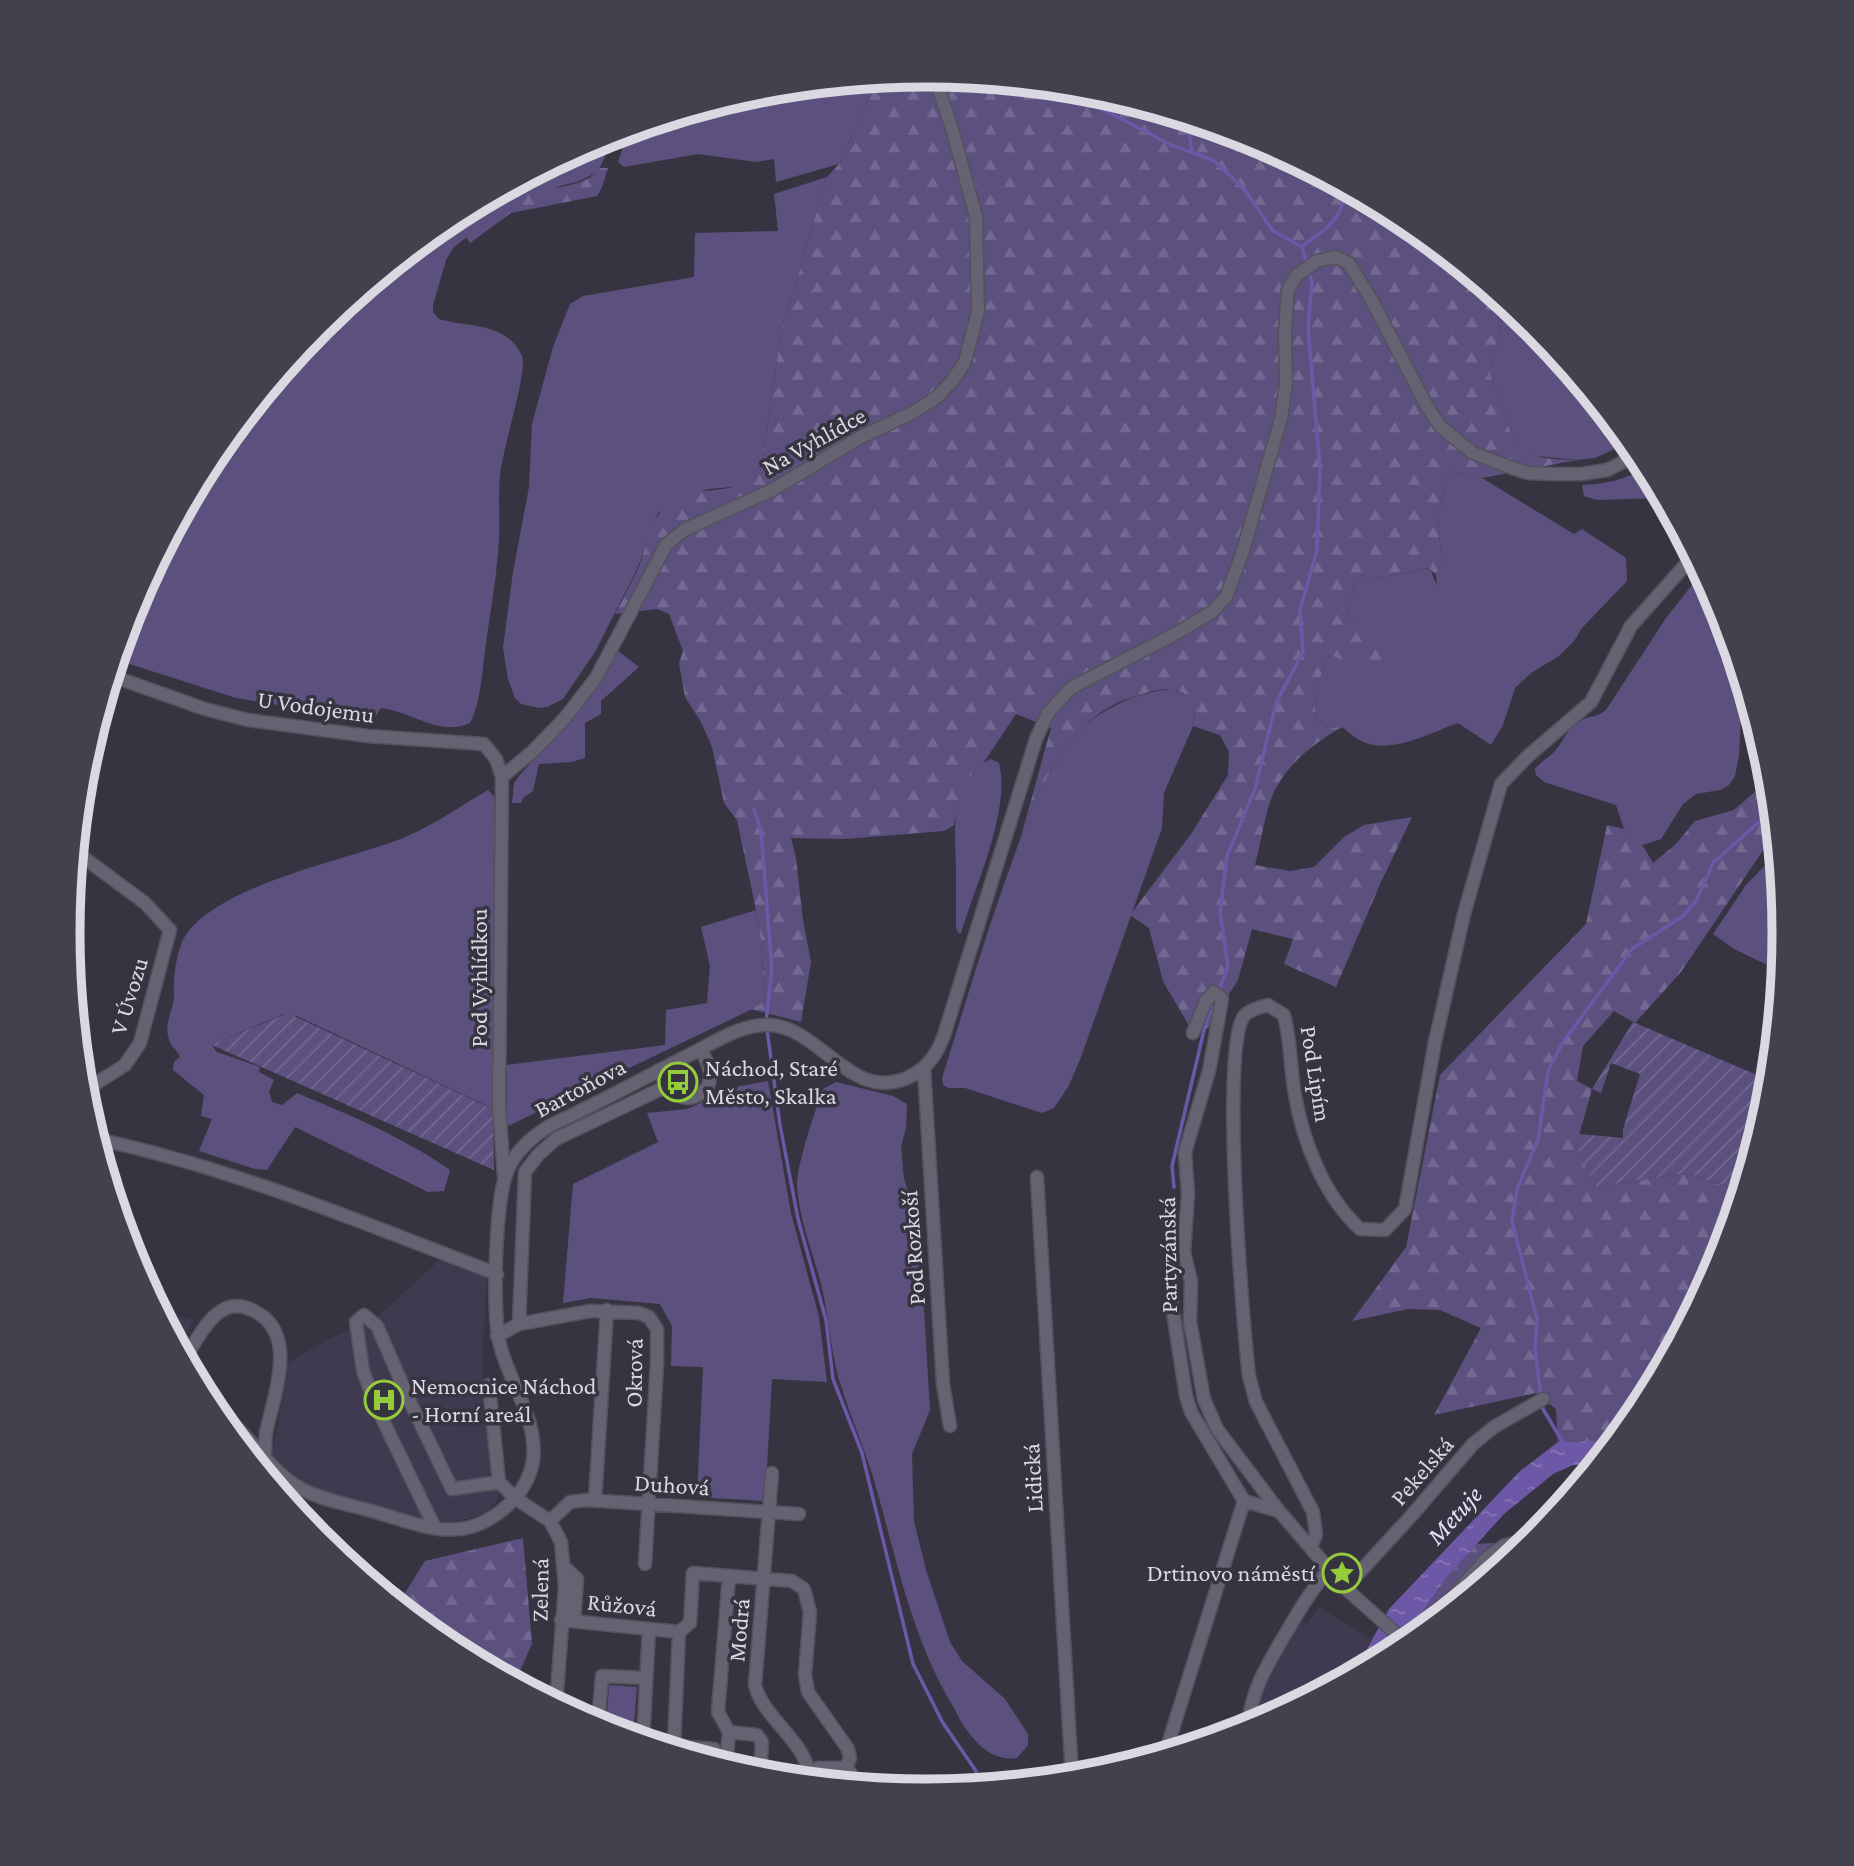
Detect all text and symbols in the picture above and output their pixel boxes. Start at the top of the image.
street label: Na Vyhlídce [757,401,870,480]
street label: U Vodojemu [256,685,376,728]
street label: Pod Vyhlídkou [465,908,492,1048]
street label: V Úvozu [104,954,153,1038]
street label: Pod Lipím [1296,1024,1337,1124]
street label: Bartoňova [530,1052,630,1123]
place label: Náchod, Staré Město, Skalka [705,1054,838,1109]
bus stop icon: Náchod, Staré Město, Skalka [657,1061,699,1103]
street label: Pod Rozkoší [895,1189,930,1306]
street label: Partyzánská [1153,1197,1182,1313]
street label: Okrová [619,1338,648,1408]
place label: Nemocnice Náchod - Horní areál [411,1372,597,1427]
hospital icon: Nemocnice Náchod - Horní areál [363,1379,405,1421]
street label: Pekelská [1384,1431,1459,1511]
street label: Lidická [1017,1443,1048,1513]
street label: Duhová [633,1468,711,1501]
water label: Metuje [1420,1480,1488,1551]
place icon: Drtinovo náměstí [1321,1552,1363,1594]
street label: Zelená [525,1558,554,1622]
place label: Drtinovo náměstí [1147,1559,1316,1586]
street label: Růžová [586,1587,658,1622]
street label: Modrá [722,1597,755,1663]

